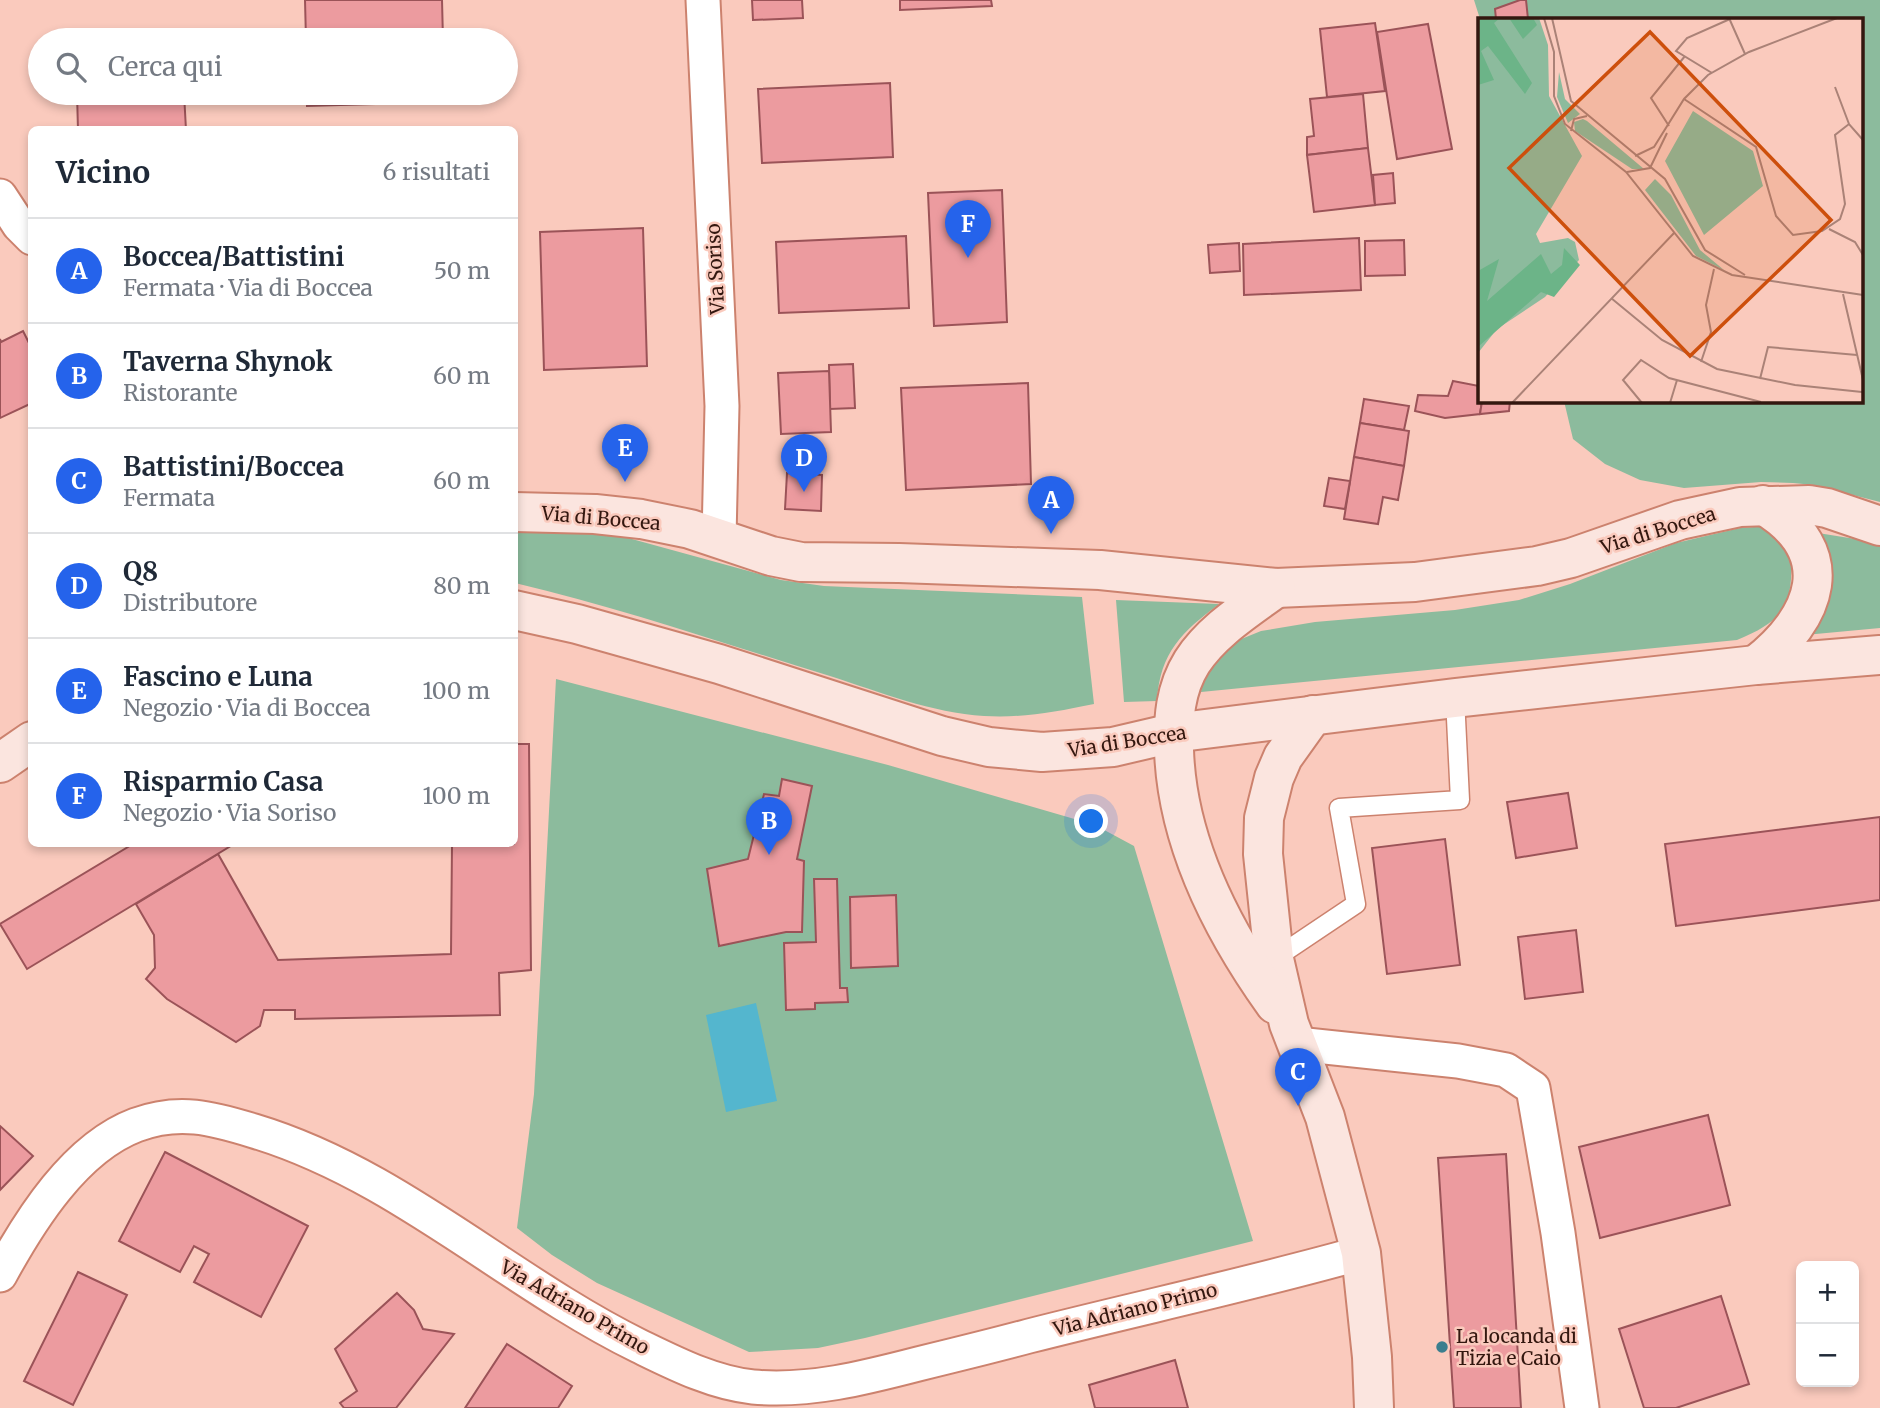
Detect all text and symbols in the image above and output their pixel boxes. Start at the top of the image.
inset map [1478,18,1862,402]
search box [28,28,518,105]
icon: search [52,48,90,86]
text: Cerca qui [108,50,222,83]
text: Vicino [56,153,150,191]
text: 6 risultati [383,157,490,186]
pin: F [945,200,991,258]
street label: Via Soriso [701,223,729,316]
text: Boccea/Battistini [123,240,344,273]
text: A [71,256,87,285]
text: 50 m [434,256,490,285]
text: Fermata · Via di Boccea [123,273,373,302]
text: Taverna Shynok [123,345,332,378]
text: B [71,361,87,390]
text: 60 m [433,361,490,390]
text: Ristorante [123,378,237,407]
pin: E [602,424,648,482]
pin: D [781,434,827,492]
text: Battistini/Boccea [123,450,344,483]
text: C [71,466,87,495]
text: 60 m [433,466,490,495]
pin: A [1028,476,1074,534]
text: Fermata [123,483,215,512]
street label: Via di Boccea [540,501,661,535]
street label: Via di Boccea [1596,501,1719,559]
text: Q8 [123,555,158,588]
text: D [70,571,88,600]
text: 80 m [433,571,490,600]
text: Distributore [123,588,257,617]
text: Fascino e Luna [123,660,313,693]
text: E [71,676,87,705]
text: 100 m [422,676,490,705]
text: Negozio · Via di Boccea [123,693,371,722]
street label: Via di Boccea [1065,720,1188,762]
text: Risparmio Casa [123,765,324,798]
text: F [72,781,86,810]
text: 100 m [422,781,490,810]
pin: B [746,797,792,855]
text: Negozio · Via Soriso [123,798,336,827]
your location [1074,804,1108,838]
pin: C [1275,1048,1321,1106]
street label: Via Adriano Primo [495,1254,654,1359]
map controls [1796,1261,1859,1387]
button: + [1796,1261,1859,1324]
street label: Via Adriano Primo [1050,1277,1219,1341]
place label: La locanda di Tizia e Caio [1456,1324,1577,1370]
button: − [1796,1324,1859,1387]
marker: La locanda di Tizia e Caio [1434,1339,1450,1355]

